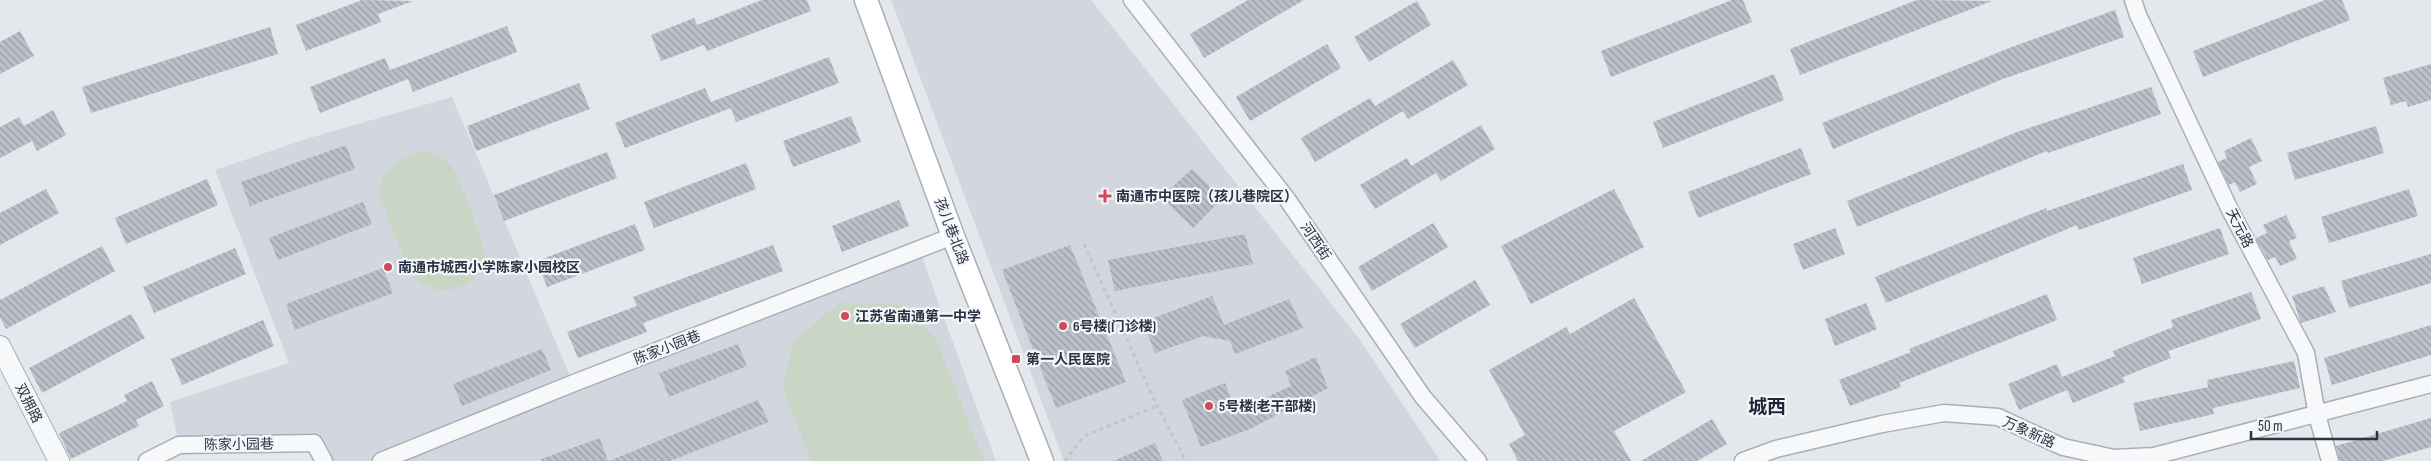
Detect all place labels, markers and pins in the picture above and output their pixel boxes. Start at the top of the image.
place label: 南通市中医院（孩儿巷院区） [1116,188,1298,205]
marker: 南通市中医院（孩儿巷院区） [1098,189,1112,203]
place label: 南通市城西小学陈家小园校区 [398,259,580,276]
marker: 南通市城西小学陈家小园校区 [382,261,394,273]
place label: 江苏省南通第一中学 [855,308,981,325]
marker: 江苏省南通第一中学 [839,310,851,322]
place label: 6号楼(门诊楼) [1073,318,1156,335]
marker: 6号楼(门诊楼) [1057,320,1069,332]
place label: 第一人民医院 [1026,351,1110,368]
marker: 第一人民医院 [1010,353,1022,365]
place label: 5号楼(老干部楼) [1219,398,1316,415]
marker: 5号楼(老干部楼) [1203,400,1215,412]

